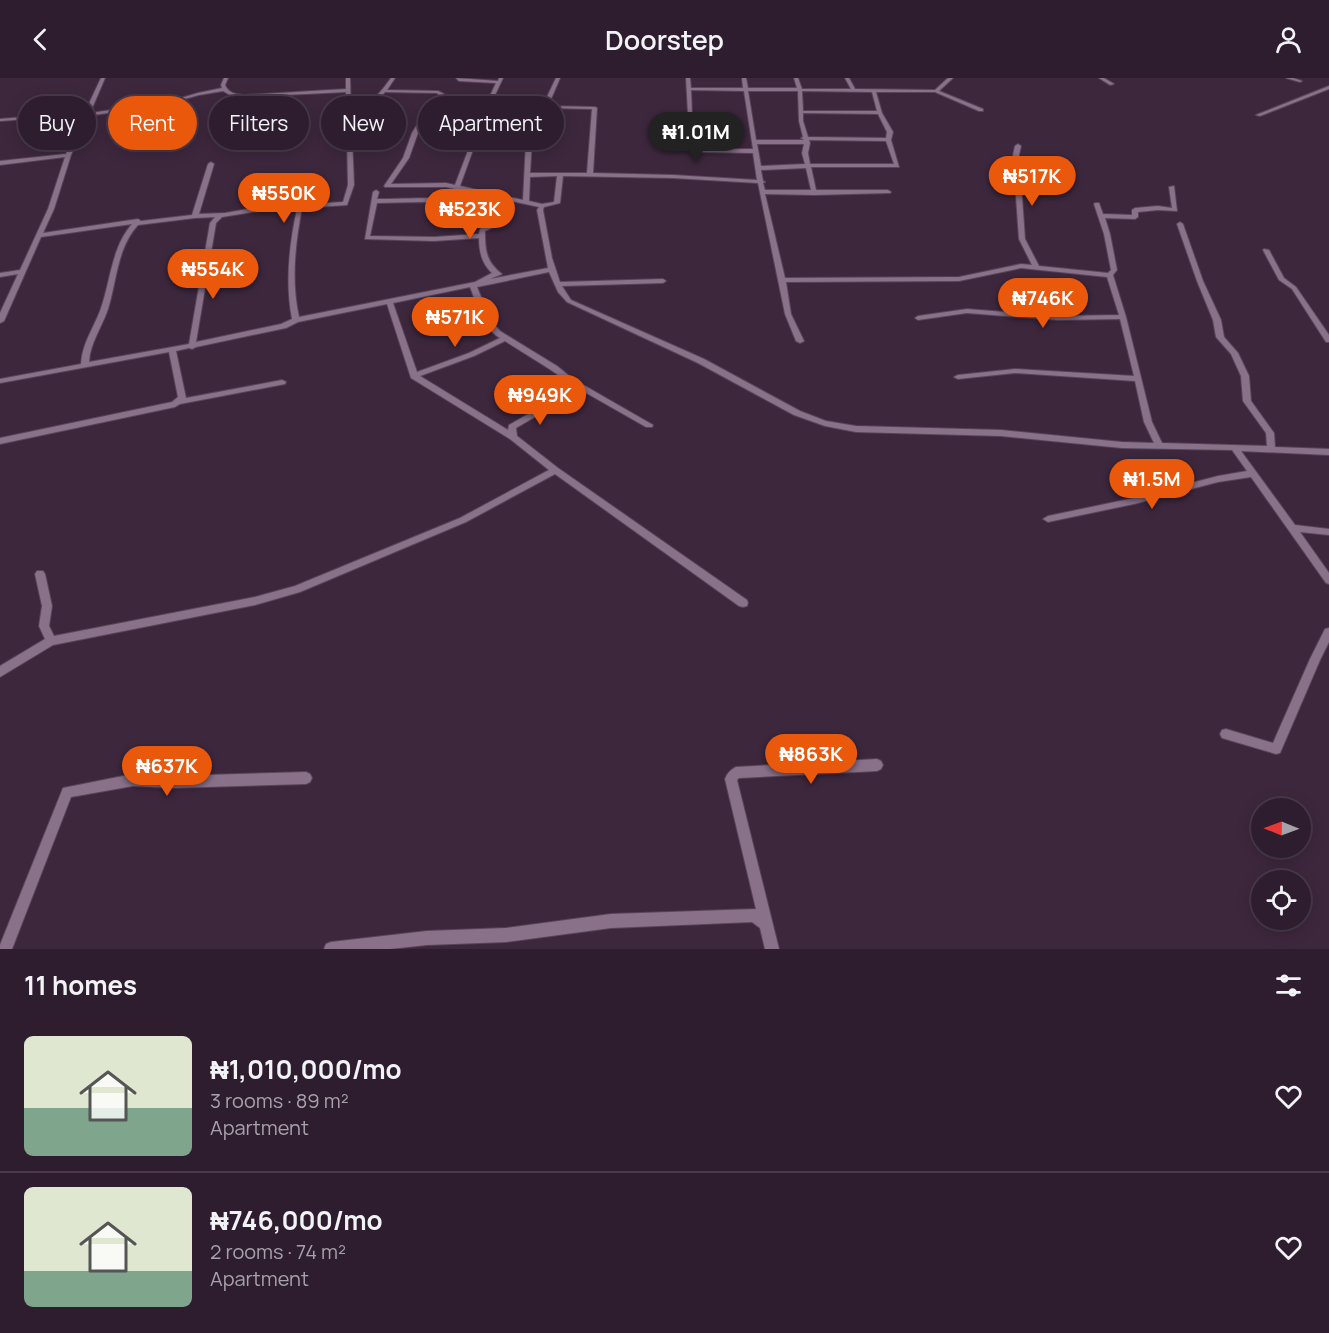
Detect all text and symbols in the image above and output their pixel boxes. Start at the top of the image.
text: Doorstep [605,21,724,58]
icon: back [24,23,57,56]
icon: person [1272,23,1305,56]
chip: Buy [18,96,96,150]
chip: Rent [108,96,197,150]
chip: Filters [209,96,309,150]
chip: New [321,96,406,150]
chip: Apartment [418,96,564,150]
pin: ₦1.01M [647,112,745,163]
text: ₦1.01M [662,118,730,145]
pin: ₦517K [990,156,1074,207]
text: ₦517K [1003,162,1061,189]
pin: ₦550K [242,173,326,224]
text: ₦550K [252,179,316,206]
pin: ₦523K [428,189,512,240]
text: ₦523K [439,195,501,222]
pin: ₦554K [171,249,255,300]
text: ₦554K [182,255,245,282]
pin: ₦746K [1001,278,1085,329]
text: ₦746K [1012,284,1074,311]
pin: ₦571K [413,297,497,348]
text: ₦571K [426,303,484,330]
pin: ₦949K [498,375,582,426]
text: ₦949K [508,381,572,408]
pin: ₦1.5M [1110,459,1194,510]
text: ₦1.5M [1123,465,1181,492]
pin: ₦863K [769,734,853,785]
text: ₦863K [779,740,843,767]
pin: ₦637K [125,746,209,797]
text: ₦637K [136,752,198,779]
north arrow [1251,798,1311,858]
map controls [1251,798,1311,930]
button: locate [1251,870,1311,930]
text: 11 homes [24,967,137,1003]
icon: filters [1272,969,1305,1002]
text: ₦1,010,000/mo [210,1051,402,1087]
icon: home [72,1060,144,1132]
icon: heart [1272,1080,1305,1113]
text: 3 rooms · 89 m² [210,1087,349,1114]
text: Apartment [210,1114,309,1141]
text: ₦746,000/mo [210,1202,383,1238]
icon: home [72,1211,144,1283]
icon: heart [1272,1231,1305,1264]
text: 2 rooms · 74 m² [210,1238,346,1265]
text: Apartment [210,1265,309,1292]

